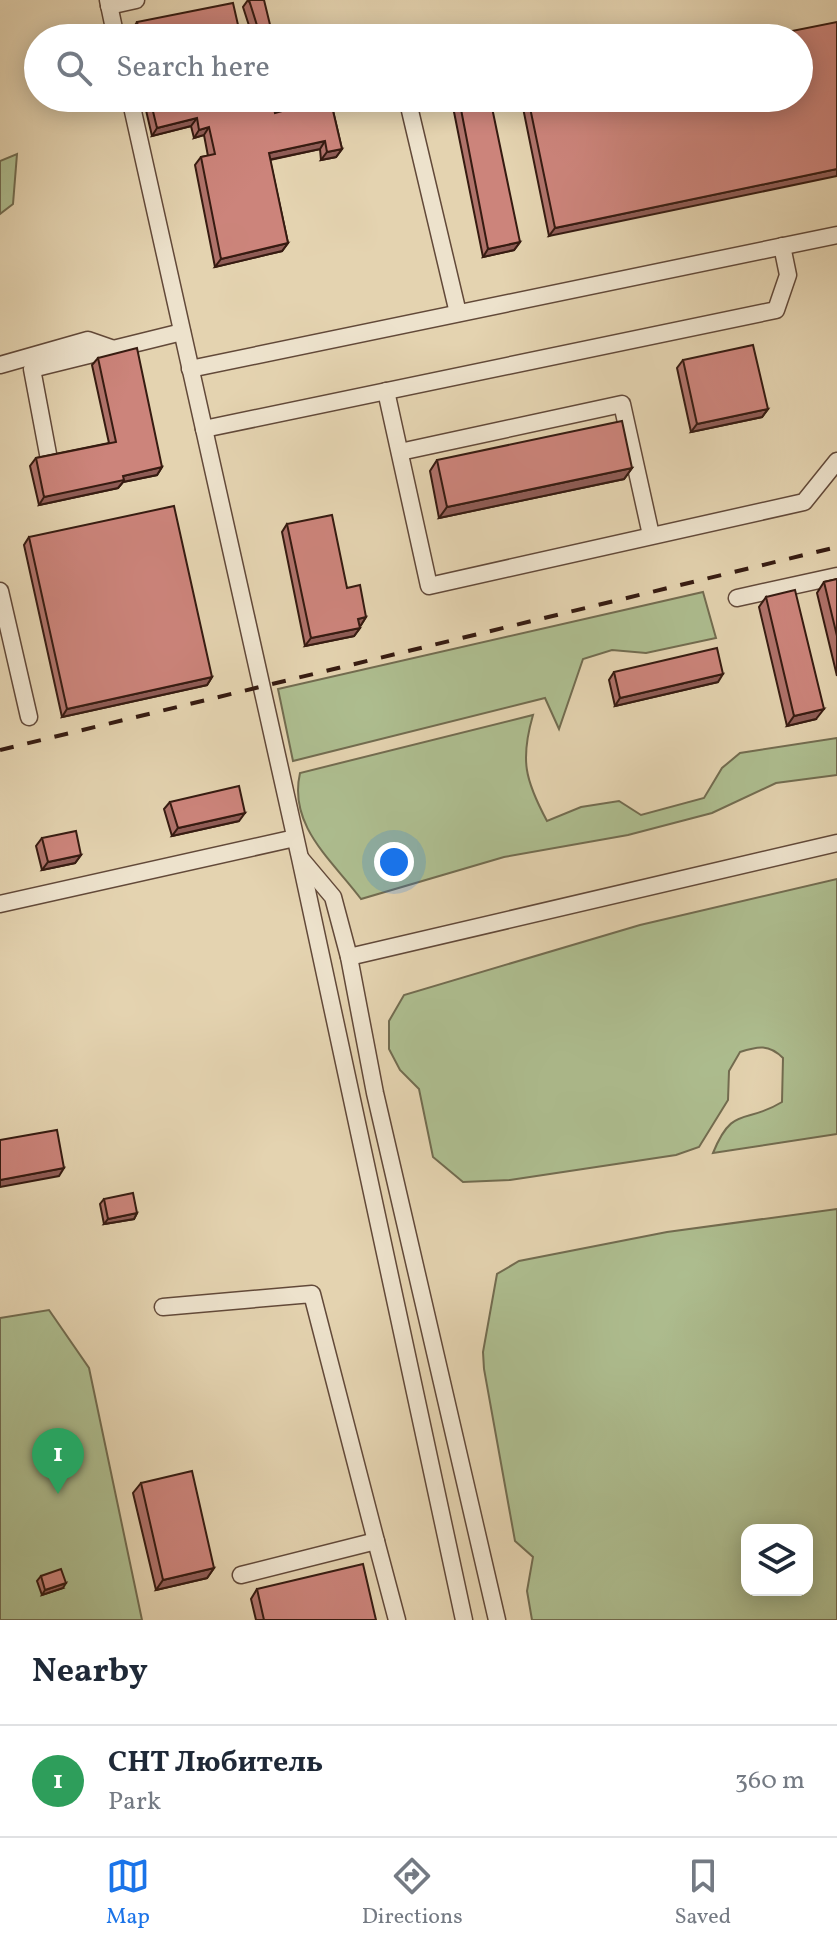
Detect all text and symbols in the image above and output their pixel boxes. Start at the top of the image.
search box [24,24,813,112]
icon: search [52,46,96,90]
text: Search here [116,47,270,89]
your location [374,842,414,882]
pin: 1 [32,1428,84,1494]
map controls [741,1524,813,1596]
button: layers [741,1524,813,1596]
text: Nearby [32,1649,148,1696]
text: СНТ Любитель [108,1742,323,1784]
text: 1 [53,1763,63,1799]
text: 360 m [735,1763,805,1799]
text: Park [108,1784,161,1820]
tab: Map [106,1854,150,1933]
tab: Directions [362,1854,463,1933]
tab: Saved [674,1854,731,1933]

